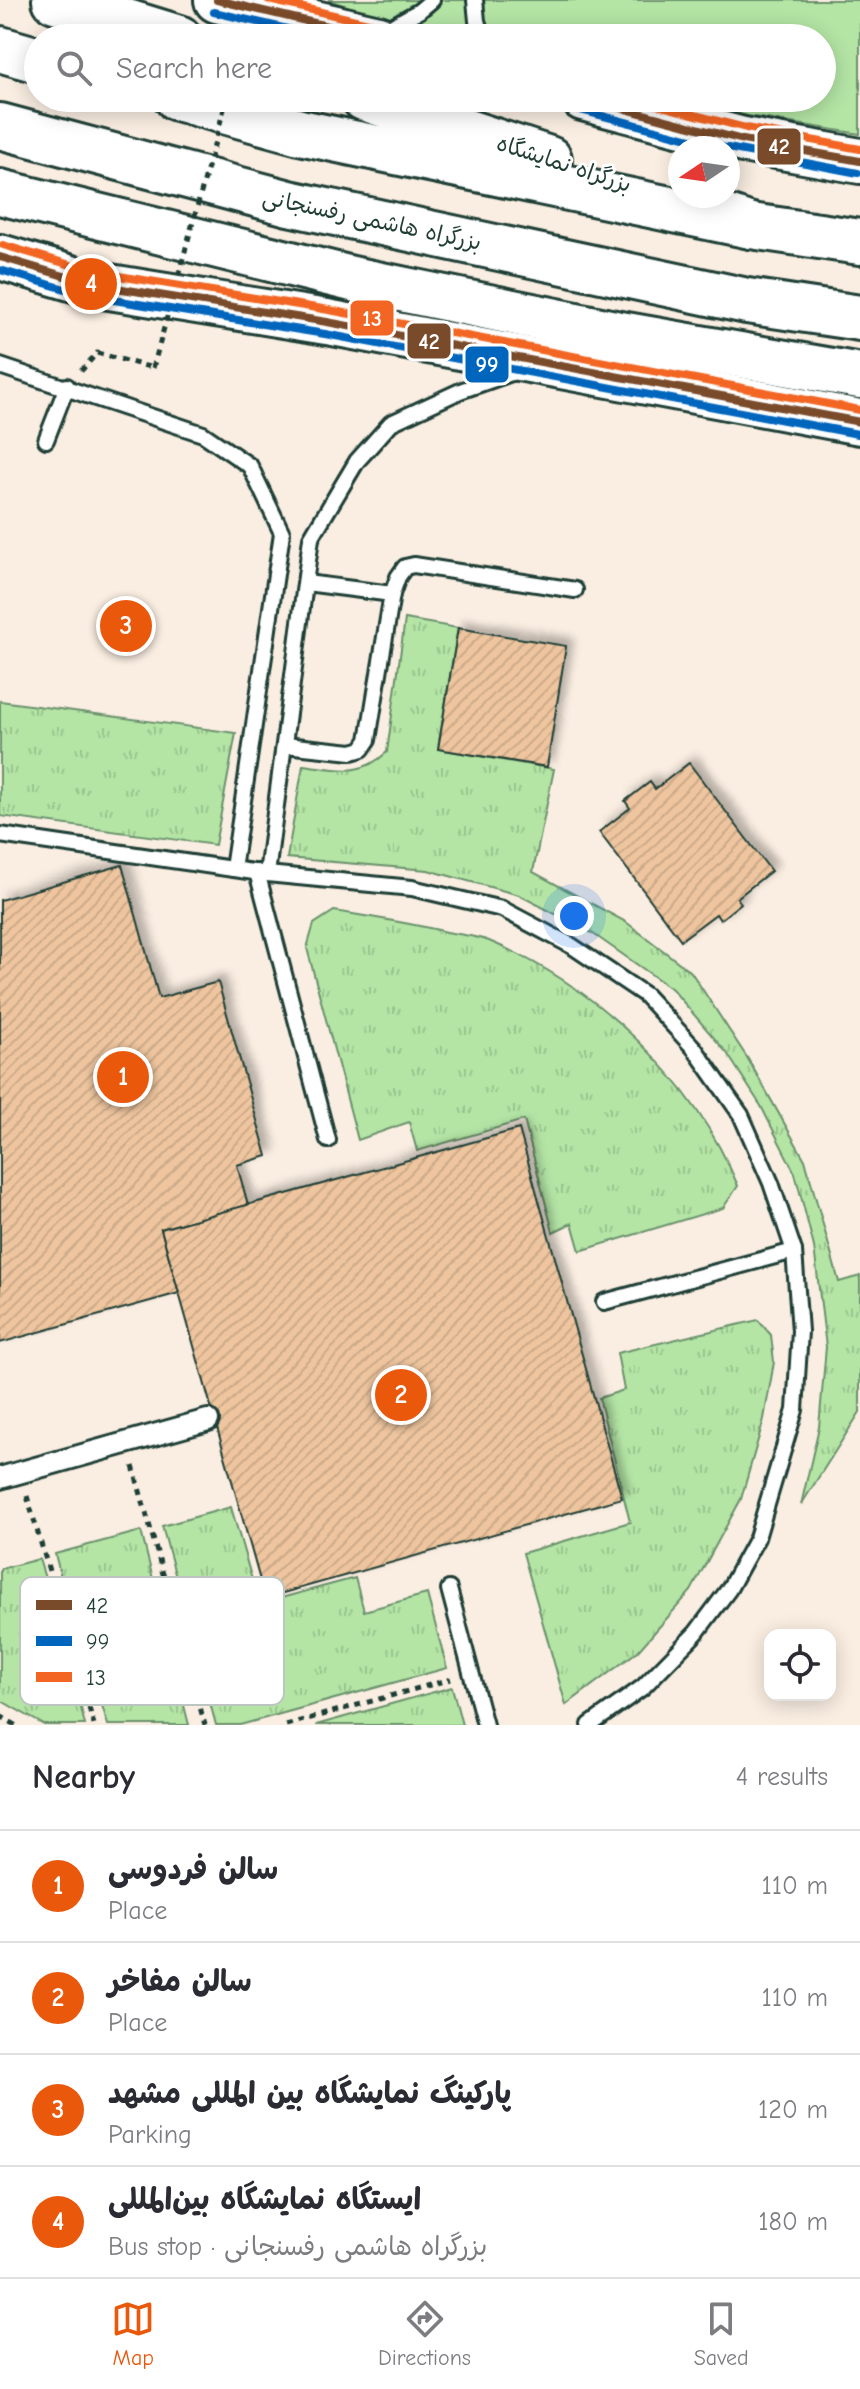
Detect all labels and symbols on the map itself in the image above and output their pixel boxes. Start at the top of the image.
line badge: 42 [756,127,802,166]
street label: بزرگراه نمایشگاه [493,130,635,198]
text: 42 [768,134,790,160]
north arrow [668,136,740,208]
street label: بزرگراه هاشمی رفسنجانی [260,184,484,257]
pin: 4 [65,254,117,314]
line badge: 13 [349,299,395,337]
text: 13 [362,306,382,332]
line badge: 42 [406,322,452,360]
text: 42 [418,329,440,355]
line badge: 99 [464,345,510,384]
text: 99 [475,352,499,378]
pin: 3 [100,596,152,656]
your location [554,896,594,936]
pin: 1 [97,1047,149,1107]
pin: 2 [375,1365,427,1425]
legend [20,1577,284,1705]
text: 42 [86,1593,108,1619]
text: 99 [86,1629,109,1655]
text: 13 [86,1665,106,1691]

